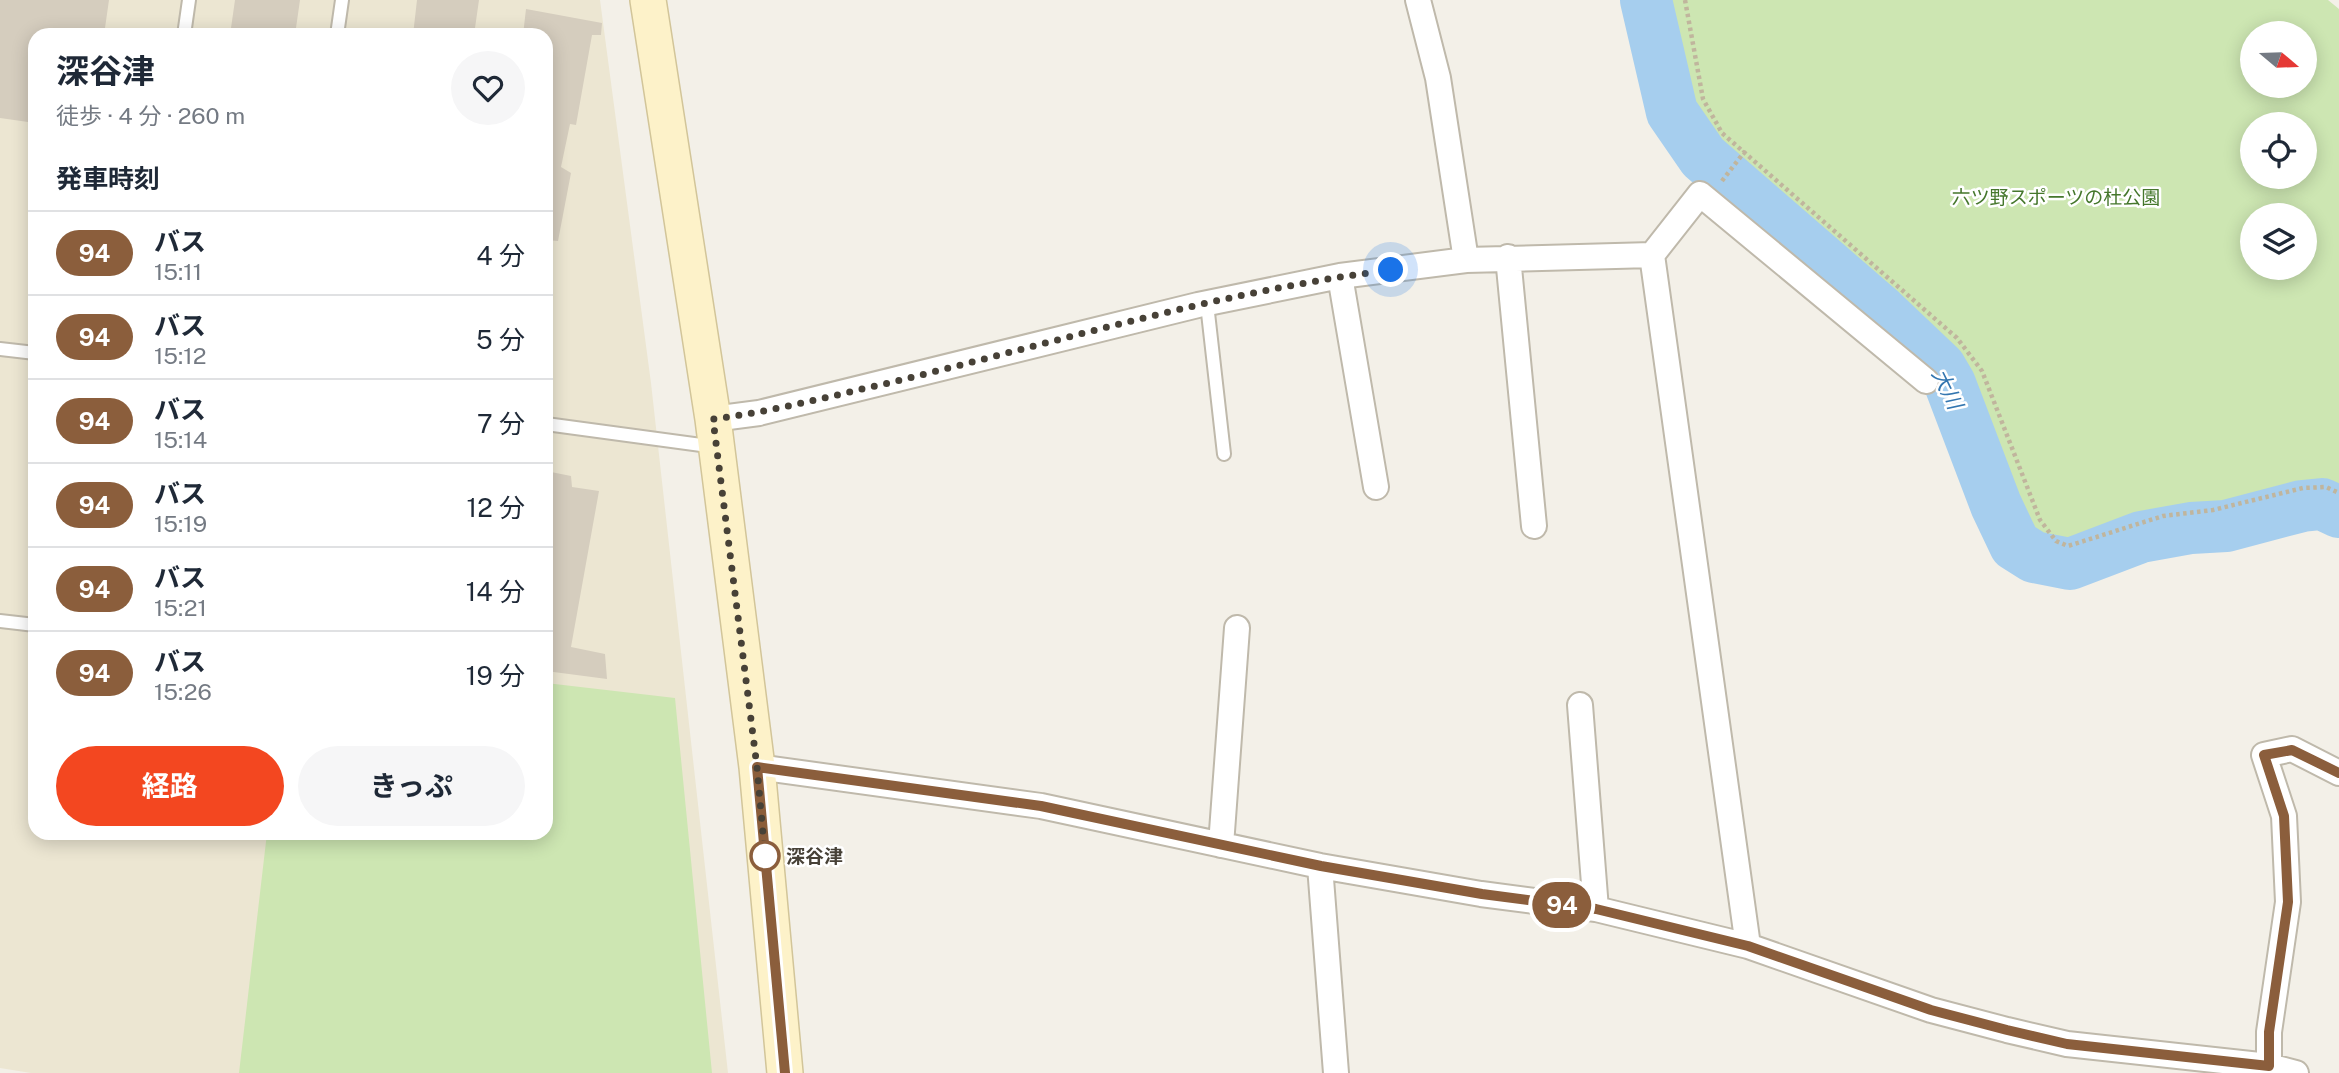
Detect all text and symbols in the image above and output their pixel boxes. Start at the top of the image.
north arrow [2240,21,2317,98]
map controls [2240,21,2317,280]
button: heart [451,51,525,125]
text: 深谷津 [56,52,155,90]
text: 徒歩 · 4 分 · 260 m [56,102,245,129]
button: locate [2240,112,2317,189]
text: 発車時刻 [56,163,160,194]
park label: 六ツ野スポーツの杜公園 [1952,186,2160,208]
button: layers [2240,203,2317,280]
text: バス [154,226,206,257]
text: 94 [79,239,110,267]
text: 4 分 [476,240,525,271]
your location [1373,252,1408,287]
text: 15:11 [154,258,202,285]
text: バス [154,310,206,341]
text: 94 [79,323,110,351]
text: 5 分 [476,324,525,355]
text: 15:12 [154,342,206,369]
water label: 大川 [1927,364,1969,415]
text: バス [154,394,206,425]
text: 94 [79,407,110,435]
text: 7 分 [477,408,525,439]
text: 15:14 [154,426,207,453]
text: バス [154,478,206,509]
text: 94 [79,491,110,519]
text: 12 分 [467,492,525,523]
text: 15:19 [154,510,207,537]
text: バス [154,562,206,593]
text: 94 [79,575,110,603]
text: 14 分 [466,576,525,607]
text: 15:21 [154,594,207,621]
text: バス [154,646,206,677]
text: 94 [79,659,110,687]
text: 19 分 [466,660,525,691]
text: 15:26 [154,678,212,705]
button: 経路 [56,746,284,826]
button: きっぷ [298,746,525,826]
marker: 深谷津 [750,841,780,871]
place label: 深谷津 [786,845,843,867]
line badge: 94 [1530,882,1594,928]
text: 94 [1546,891,1578,919]

